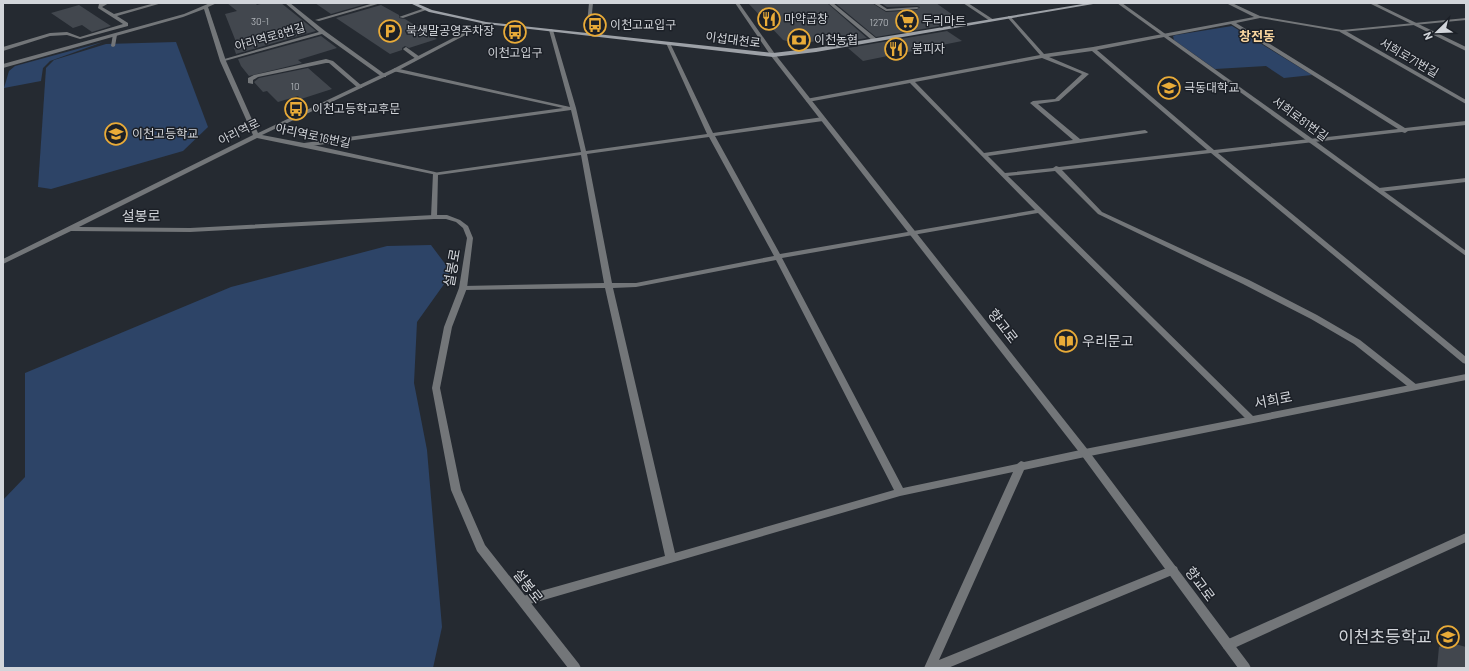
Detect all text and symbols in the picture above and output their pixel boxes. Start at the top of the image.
restaurant icon: 마약곱창 [756,6,782,32]
supermarket icon: 두리마트 [894,8,920,34]
place label: 마약곱창 [784,11,828,25]
bus stop icon: 이천고교입구 [582,12,608,38]
north arrow [1417,12,1457,52]
place label: 두리마트 [922,13,966,27]
house number: 30-1 [251,15,269,27]
house number: 1270 [869,16,889,28]
place label: 이천고교입구 [610,17,676,31]
parking icon: 북샛말공영주차장 [377,18,403,44]
street label: 아리역로8번길 [233,19,306,53]
bus stop icon: 이천고입구 [502,19,528,45]
place label: 북샛말공영주차장 [406,23,494,37]
bank icon: 이천농협 [786,27,812,53]
district label: 창전동 [1239,28,1275,44]
street label: 이섭대천로 [705,29,761,49]
text: N [1420,30,1435,42]
place label: 이천농협 [814,32,858,46]
street label: 서희로71번길 [1378,35,1441,79]
restaurant icon: 붐피자 [883,36,909,62]
place label: 붐피자 [912,41,945,55]
place label: 이천고입구 [487,45,543,59]
school or university icon: 극동대학교 [1156,75,1182,101]
house number: 10 [290,80,300,92]
place label: 극동대학교 [1184,80,1239,94]
street label: 서희로81번길 [1270,93,1331,143]
bus stop icon: 이천고등학교후문 [283,96,309,122]
place label: 이천고등학교후문 [312,101,400,115]
street label: 아리역로 [216,115,261,147]
street label: 아리역로16번길 [274,120,352,150]
school or university icon: 이천고등학교 [103,121,129,147]
place label: 이천고등학교 [132,126,198,140]
street label: 설봉로 [122,207,160,224]
street label: 설봉로 [440,247,463,288]
street label: 향교로 [985,305,1022,346]
library icon: 우리문고 [1053,328,1079,354]
place label: 우리문고 [1082,332,1134,349]
street label: 서희로 [1252,387,1294,412]
street label: 향교로 [1182,563,1219,604]
street label: 설봉로 [510,565,547,606]
school or university icon: 이천초등학교 [1435,624,1461,650]
place label: 이천초등학교 [1338,626,1432,646]

